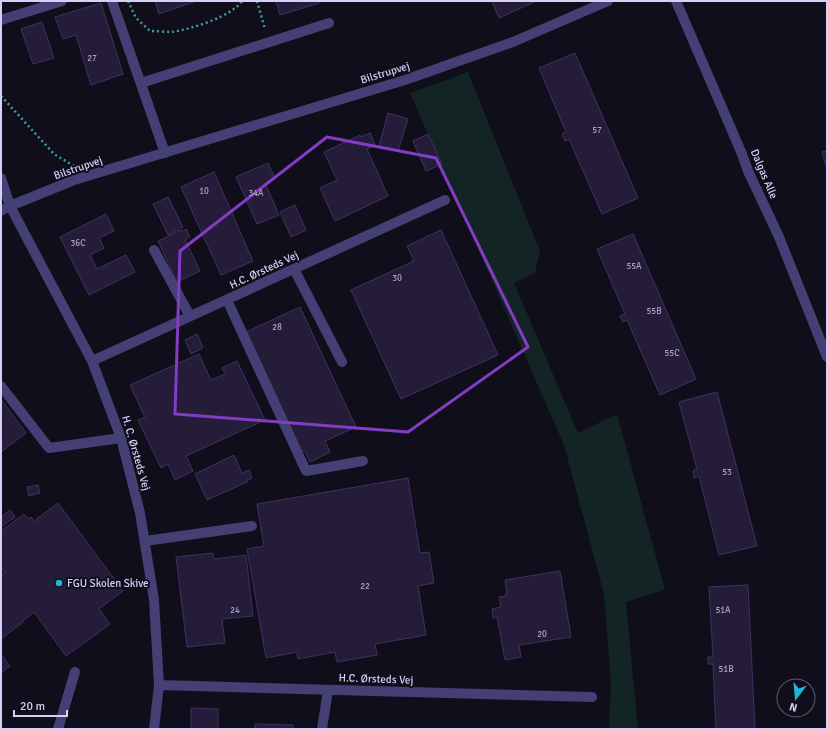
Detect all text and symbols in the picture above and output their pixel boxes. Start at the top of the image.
house number: 27 [87,53,97,64]
street label: Bilstrupvej [359,59,411,87]
house number: 57 [592,125,602,136]
street label: Dalgas Alle [748,147,780,201]
street label: Bilstrupvej [52,154,104,182]
house number: 10 [199,186,209,197]
house number: 34A [248,188,264,199]
house number: 36C [70,238,86,249]
street label: H.C. Ørsteds Vej [227,248,301,292]
house number: 55A [626,261,642,272]
house number: 30 [392,273,402,284]
house number: 55B [646,306,662,317]
house number: 28 [272,322,282,333]
house number: 55C [664,348,680,359]
street label: H. C. Ørsteds Vej [119,414,153,492]
house number: 53 [722,467,732,478]
place label: FGU Skolen Skive [67,577,149,590]
marker: FGU Skolen Skive [54,578,64,588]
house number: 22 [360,581,370,592]
house number: 24 [230,605,240,616]
house number: 51A [715,605,731,616]
house number: 20 [537,629,547,640]
house number: 51B [718,664,734,675]
street label: H.C. Ørsteds Vej [338,671,414,687]
north arrow [776,678,816,718]
scale bar [14,692,67,718]
text: 20 m [20,699,45,714]
text: N [788,700,799,714]

